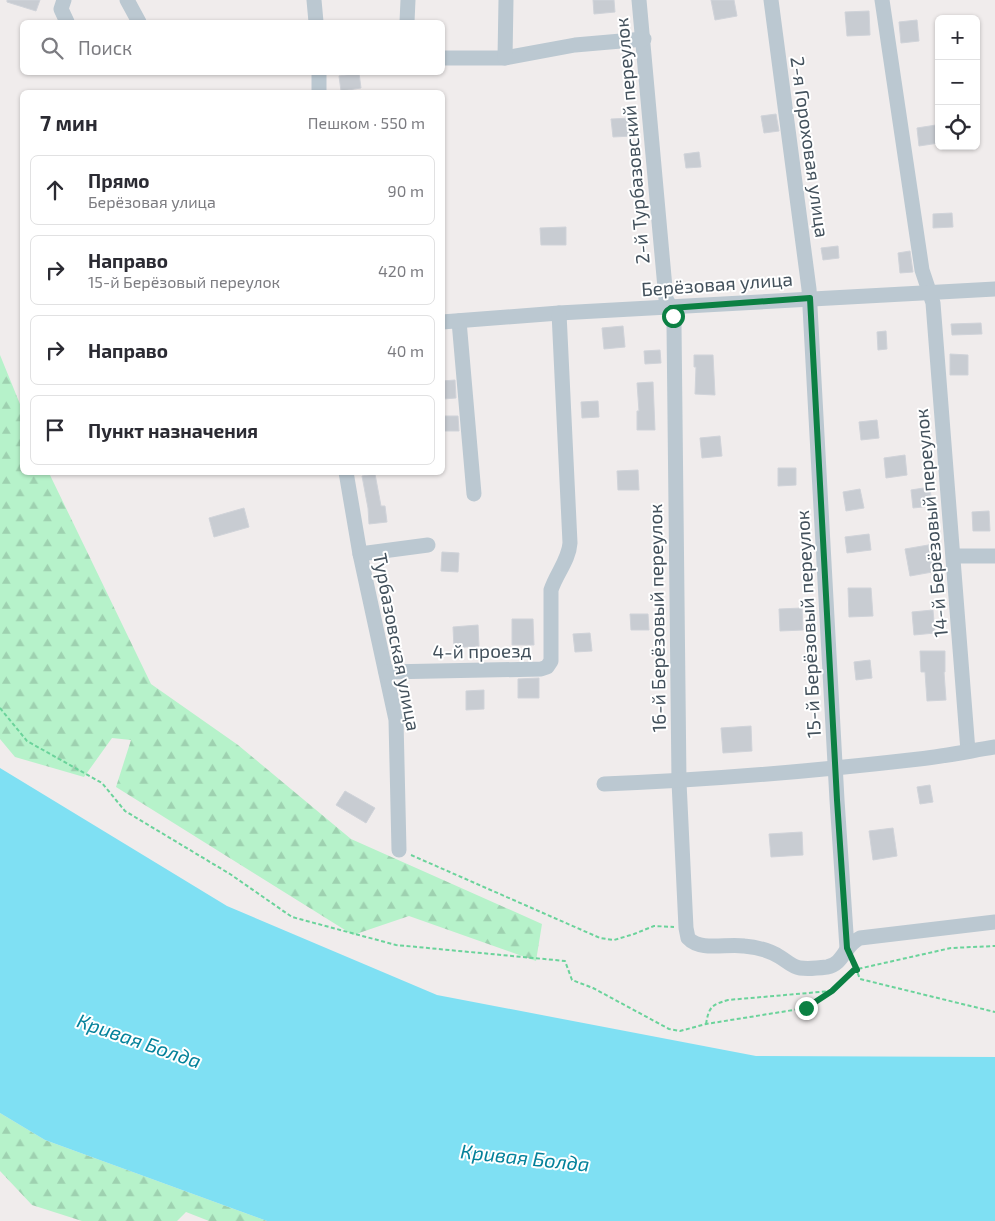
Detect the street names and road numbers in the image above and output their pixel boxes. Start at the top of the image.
street label: 2-й Турбазовский переулок [609,17,655,265]
street label: 2-я Гороховая улица [785,55,835,239]
street label: Берёзовая улица [640,267,794,301]
street label: 14-й Берёзовый переулок [909,408,953,638]
street label: 16-й Берёзовый переулок [643,503,671,733]
street label: 15-й Берёзовый переулок [790,509,826,739]
street label: Турбазовская улица [368,551,426,733]
street label: 4-й проезд [432,638,532,663]

